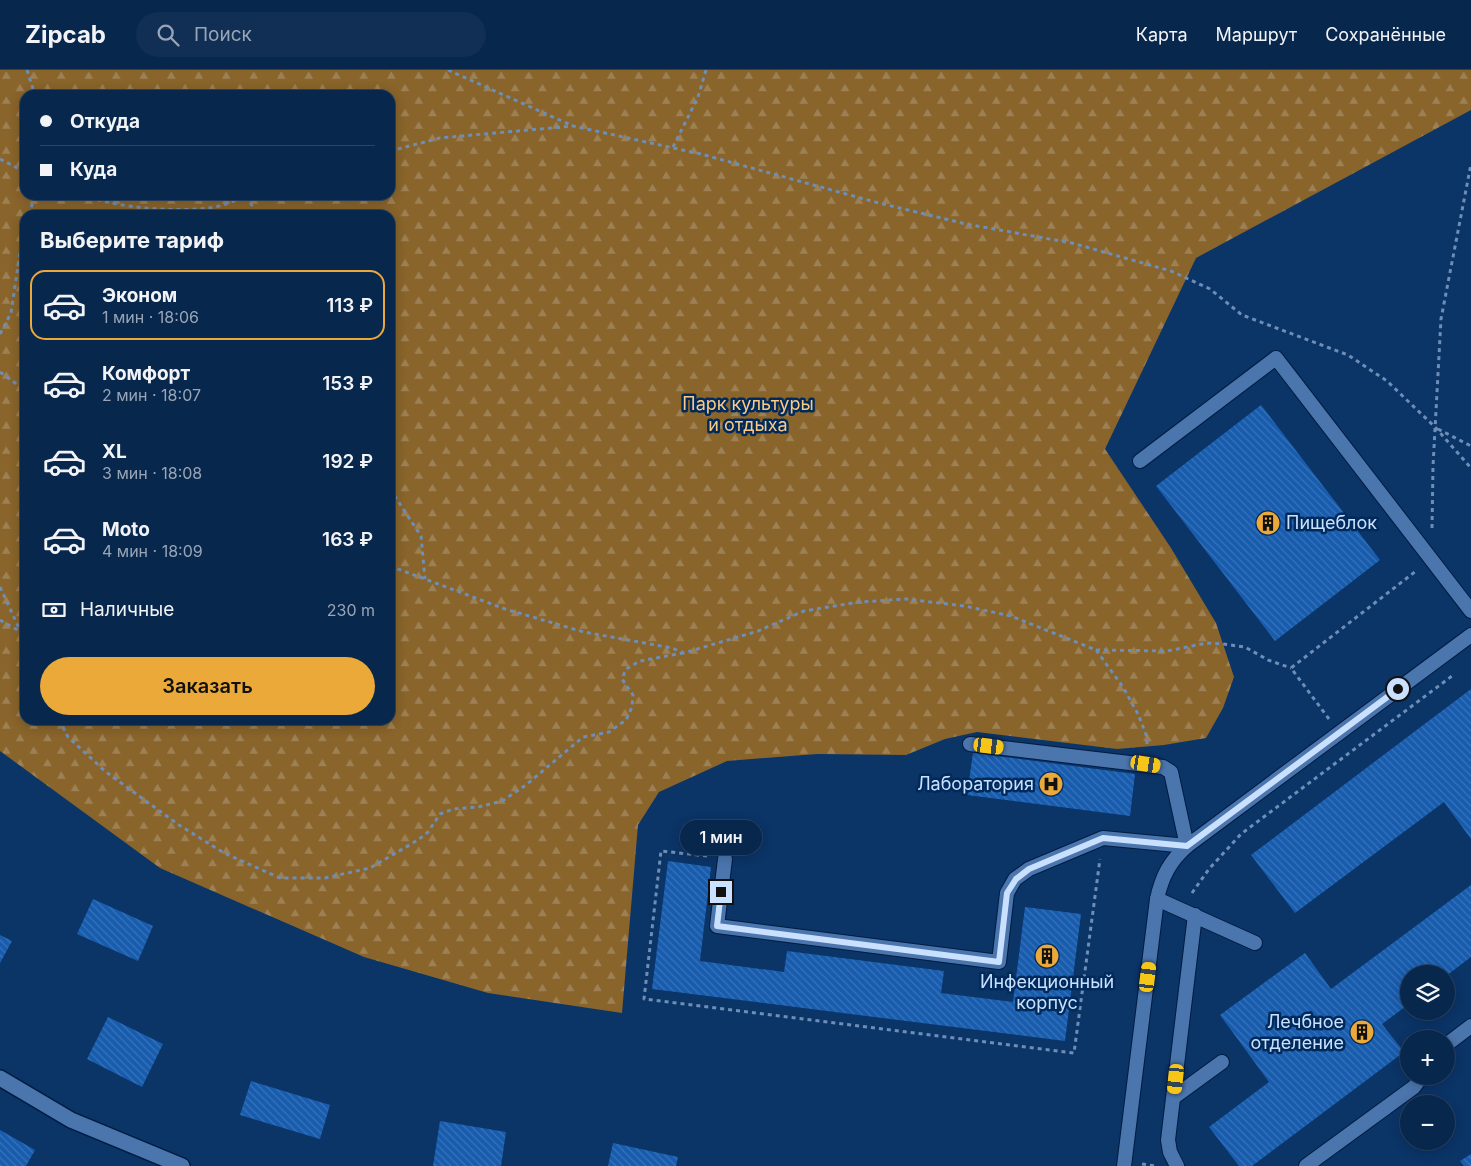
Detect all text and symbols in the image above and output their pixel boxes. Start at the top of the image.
search box [136,12,486,57]
text: Zipcab [25,20,106,49]
icon: search [154,21,182,49]
text: Поиск [194,23,252,46]
text: Карта [1136,24,1188,45]
text: Маршрут [1216,24,1297,45]
text: Сохранённые [1325,24,1446,45]
text: Откуда [70,110,140,133]
text: Куда [70,158,117,181]
text: Выберите тариф [40,227,224,253]
icon: car [42,283,87,328]
text: Эконом [102,284,177,307]
text: 113 ₽ [326,294,373,317]
text: 1 мин · 18:06 [102,307,199,327]
icon: car [42,361,87,406]
text: Комфорт [102,362,190,385]
text: 153 ₽ [322,372,373,395]
text: 2 мин · 18:07 [102,385,201,405]
park label: Парк культуры и отдыха [682,393,814,435]
icon: car [42,439,87,484]
text: XL [102,440,127,463]
text: 192 ₽ [322,450,373,473]
text: 3 мин · 18:08 [102,463,202,483]
building icon: Пищеблок [1255,510,1281,536]
place label: Пищеблок [1286,512,1377,533]
icon: car [42,517,87,562]
text: Moto [102,518,150,541]
text: 163 ₽ [322,528,373,551]
text: 4 мин · 18:09 [102,541,203,561]
icon: cash [40,596,68,624]
text: Наличные [80,598,174,621]
text: 230 m [327,600,375,620]
button: Заказать [40,657,375,715]
route start [1387,678,1409,700]
car [973,737,1004,755]
car [1130,754,1161,774]
hospital icon: Лаборатория [1038,771,1064,797]
place label: Лаборатория [917,773,1034,794]
callout: 1 мин [680,820,762,854]
text: 1 мин [699,827,743,847]
route end [710,881,732,903]
building icon: Инфекционный корпус [1034,943,1060,969]
car [1138,961,1157,993]
map controls [1400,965,1455,1150]
button: layers [1400,965,1455,1020]
place label: Инфекционный корпус [980,971,1114,1013]
place label: Лечбное отделение [1250,1011,1344,1053]
building icon: Лечбное отделение [1349,1019,1375,1045]
button: + [1400,1030,1455,1085]
car [1166,1063,1185,1095]
button: − [1400,1095,1455,1150]

